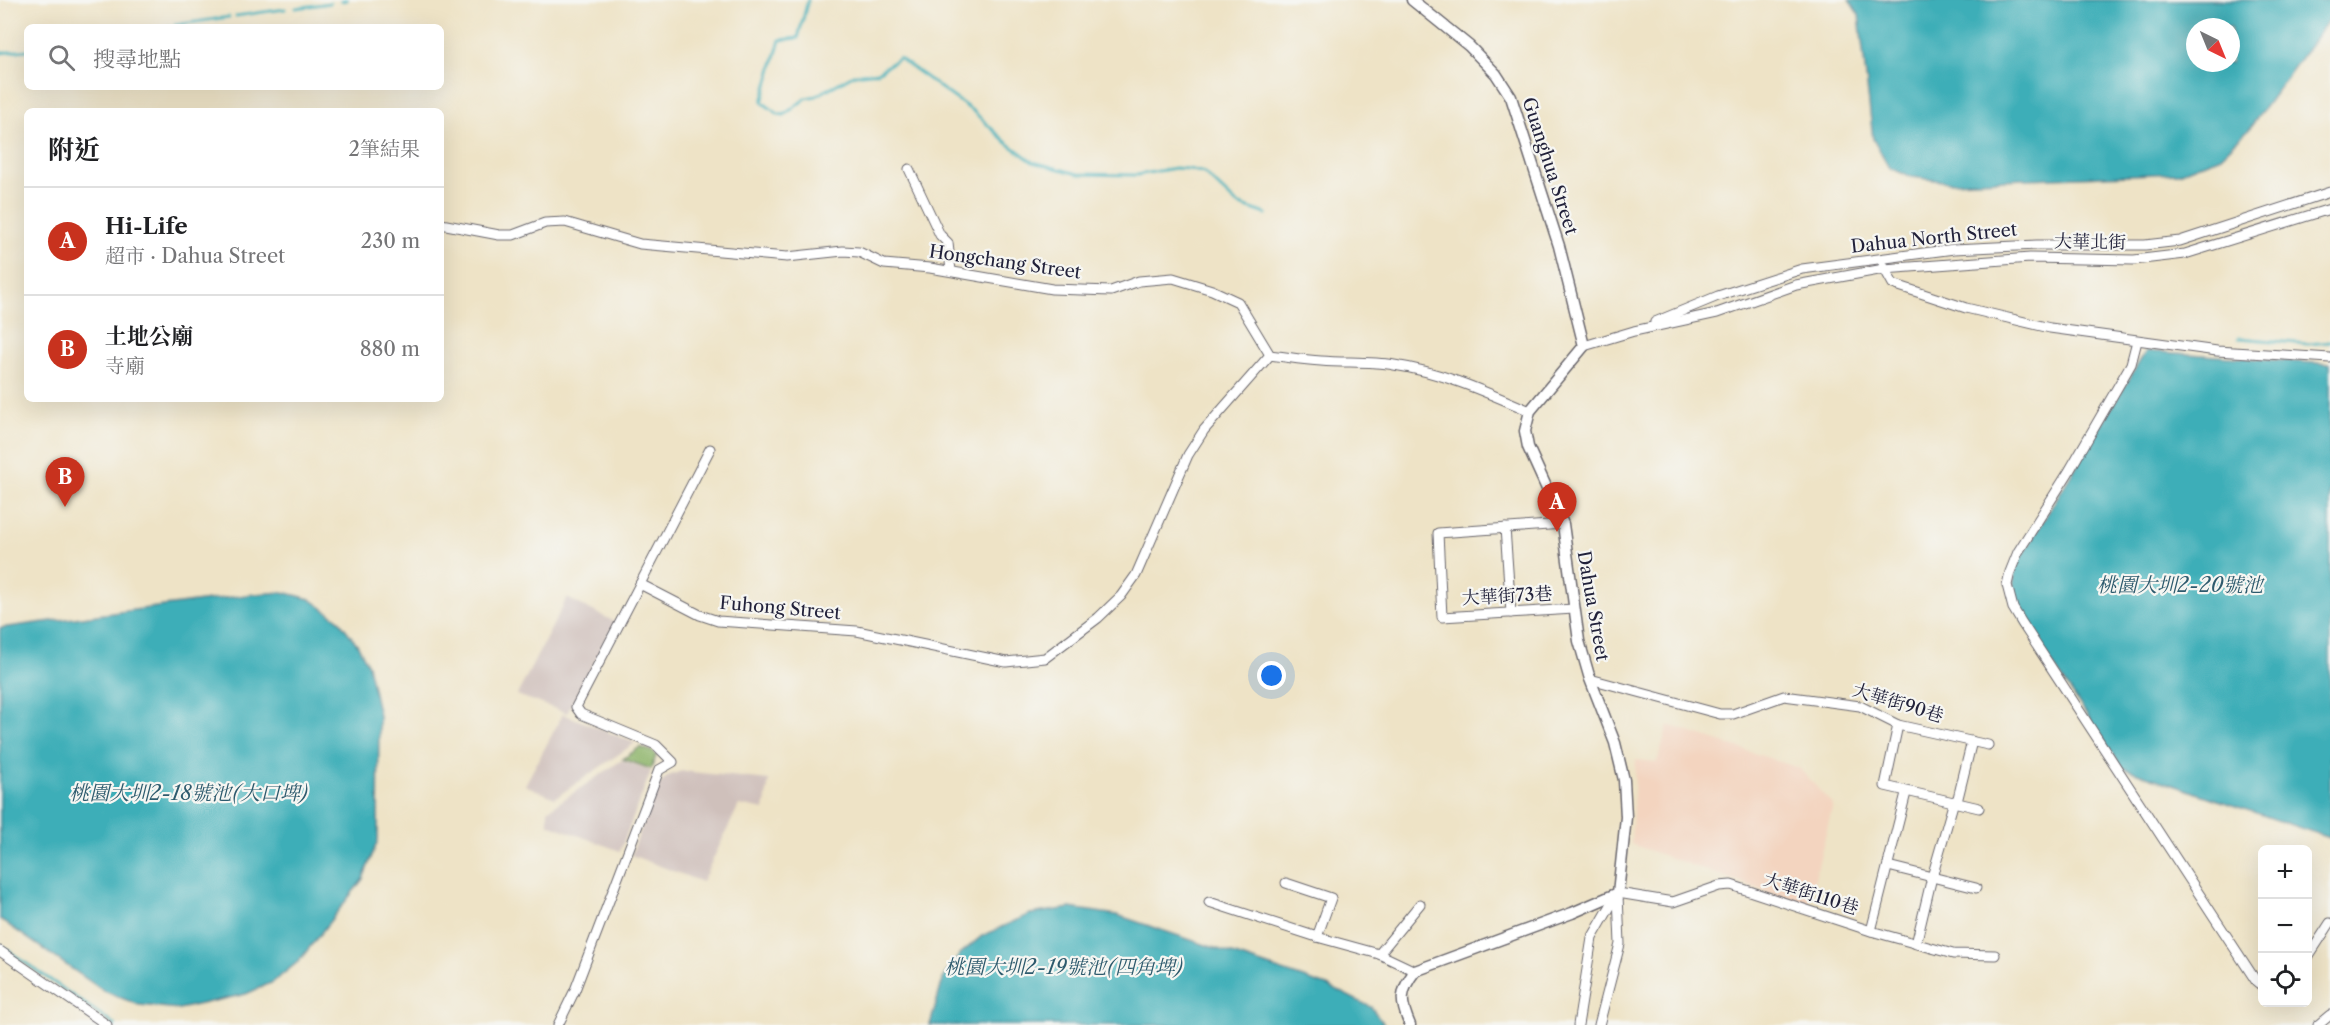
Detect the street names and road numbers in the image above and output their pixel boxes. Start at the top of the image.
street label: Guanghua Street [1517,94,1583,238]
street label: Dahua North Street [1850,218,2019,258]
street label: 大華北街 [2054,230,2126,254]
street label: Hongchang Street [927,240,1083,284]
street label: Dahua Street [1572,549,1614,663]
street label: 大華街73巷 [1461,583,1553,609]
street label: Fuhong Street [718,592,842,624]
street label: 大華街90巷 [1850,679,1946,727]
street label: 大華街110巷 [1761,868,1861,920]

